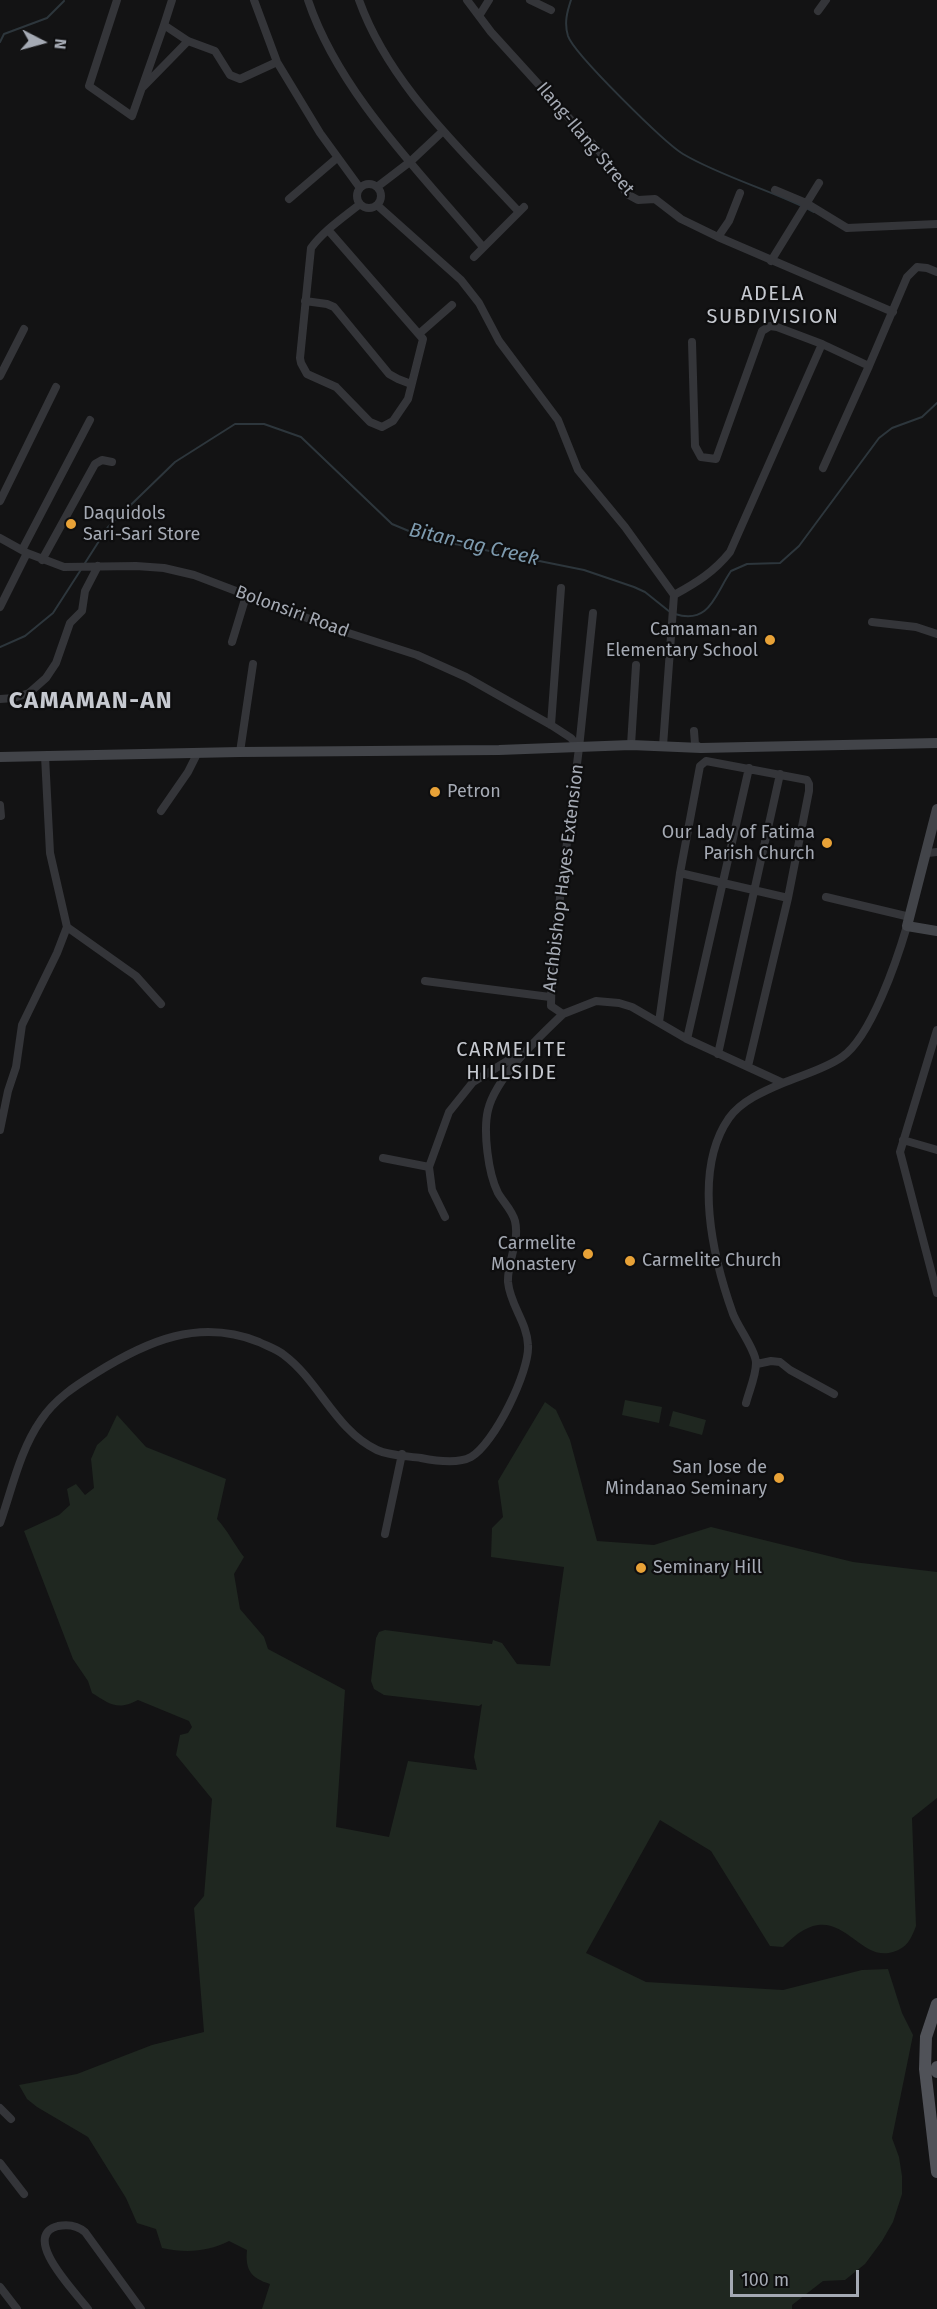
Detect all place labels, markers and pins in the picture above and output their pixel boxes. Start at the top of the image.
place label: Daquidols Sari-Sari Store [83,503,200,546]
marker: Daquidols Sari-Sari Store [64,517,78,531]
place label: Camaman-an Elementary School [606,619,758,662]
marker: Camaman-an Elementary School [763,633,777,647]
place label: Petron [447,781,501,803]
marker: Petron [428,785,442,799]
place label: Our Lady of Fatima Parish Church [662,822,815,864]
marker: Our Lady of Fatima Parish Church [820,836,834,850]
place label: Carmelite Monastery [491,1233,576,1276]
marker: Carmelite Monastery [581,1247,595,1261]
place label: Carmelite Church [642,1250,782,1272]
marker: Carmelite Church [623,1254,637,1268]
place label: San Jose de Mindanao Seminary [605,1457,767,1500]
marker: San Jose de Mindanao Seminary [772,1471,786,1485]
place label: Seminary Hill [653,1557,762,1579]
marker: Seminary Hill [634,1561,648,1575]

